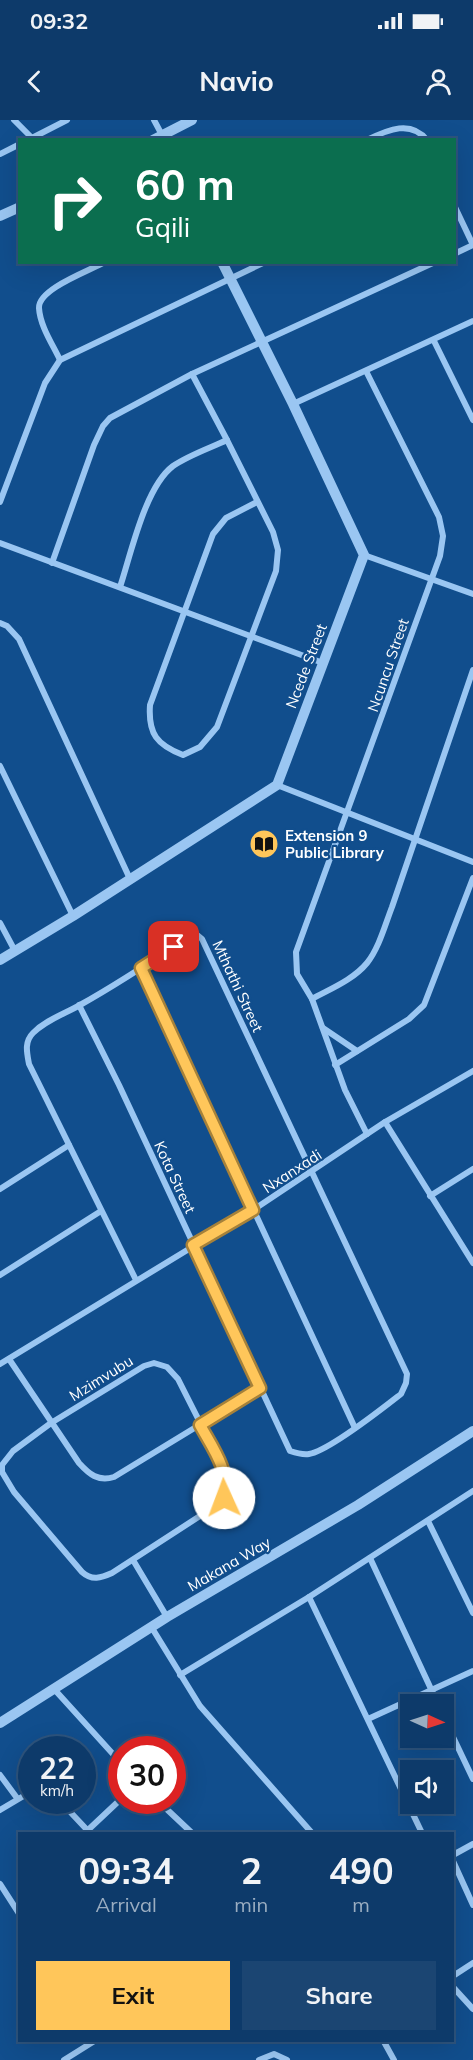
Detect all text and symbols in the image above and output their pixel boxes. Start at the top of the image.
text: 09:32 [30,7,88,35]
text: Navio [199,64,274,98]
icon: back [18,65,51,98]
icon: person [422,65,455,98]
text: 60 m [135,158,235,211]
icon: right [36,162,114,240]
text: Gqili [135,210,190,244]
street label: Ncuncu Street [363,616,413,714]
street label: Ncede Street [281,621,331,711]
place label: Extension 9 Public Library [285,826,385,862]
library icon: Extension 9 Public Library [248,828,280,860]
pin [148,921,199,972]
icon: arrive [157,930,190,963]
street label: Mthathi Street [208,937,268,1035]
street label: Kota Street [150,1138,200,1216]
street label: Nxanxadi [259,1145,325,1197]
street label: Mzimvubu [66,1351,136,1405]
position arrow [192,1466,256,1530]
street label: Makana Way [184,1533,274,1595]
north arrow [400,1694,454,1748]
map controls [400,1694,454,1814]
speed limit sign: 30 [108,1736,186,1814]
text: 22 [39,1749,75,1787]
button: sound [400,1760,454,1814]
text: km/h [40,1781,74,1800]
text: 09:34 [78,1848,174,1893]
text: 2 [240,1848,262,1893]
text: 490 [329,1848,394,1893]
text: Arrival [96,1892,157,1917]
text: min [234,1892,268,1917]
text: m [352,1892,370,1917]
button: Exit [36,1961,230,2030]
button: Share [242,1961,436,2030]

